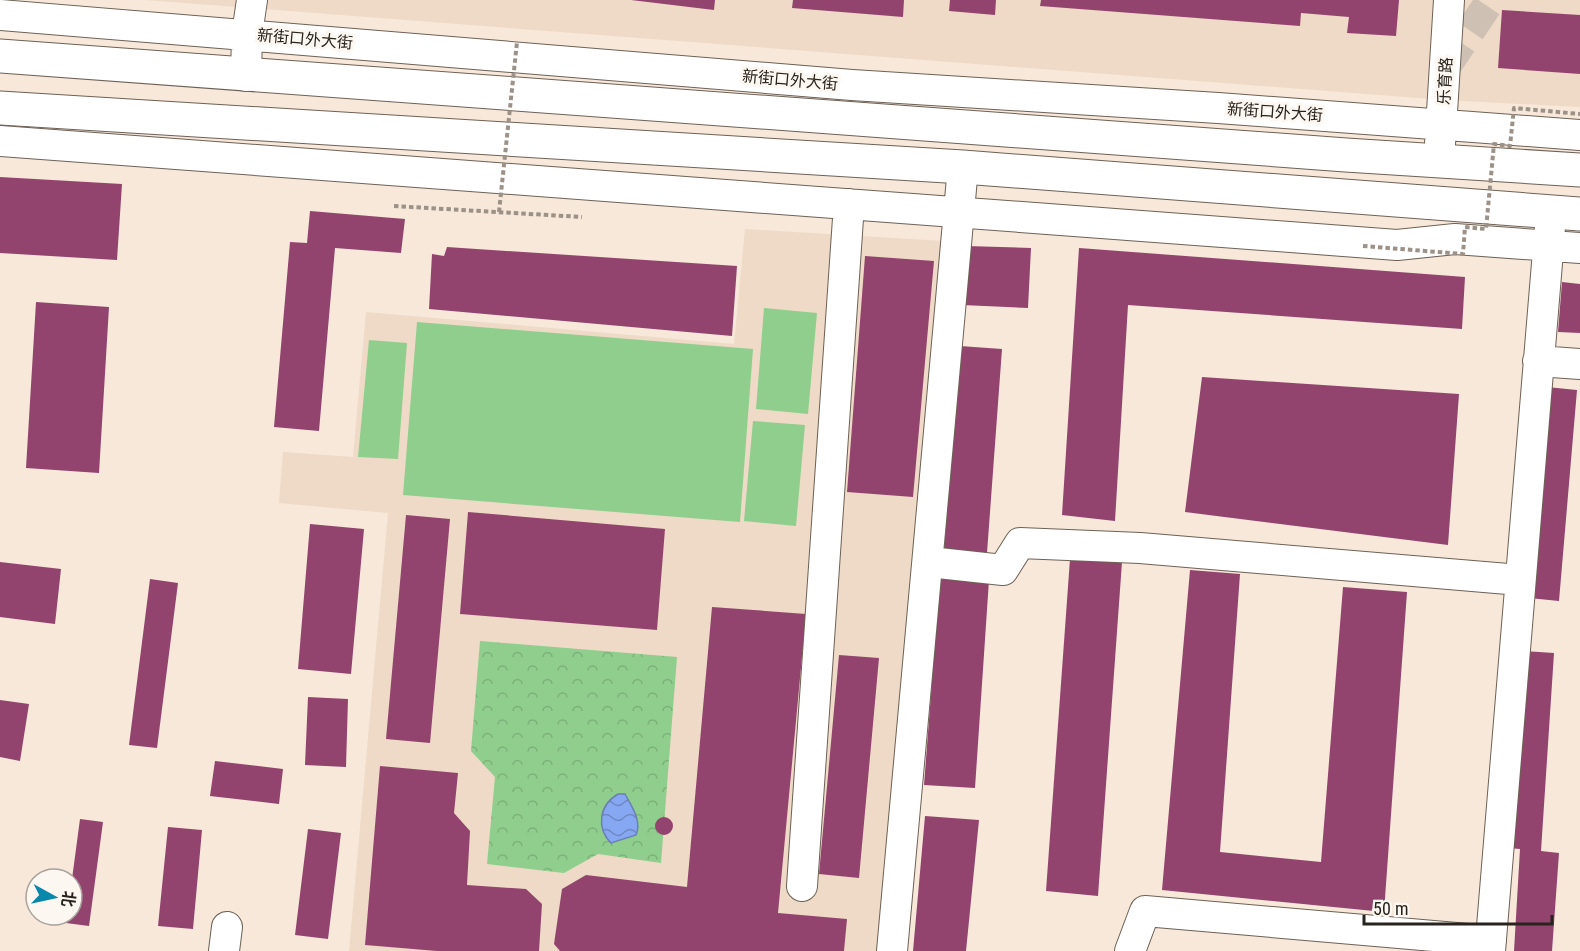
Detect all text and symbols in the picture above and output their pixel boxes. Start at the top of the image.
street label: 新街口外大街 [256,25,354,53]
street label: 乐育路 [1434,57,1456,105]
street label: 新街口外大街 [741,66,839,94]
street label: 新街口外大街 [1226,99,1324,125]
north arrow [24,867,84,927]
scale bar [1364,888,1552,926]
text: 北 [58,890,79,908]
text: 50 m [1373,898,1408,919]

